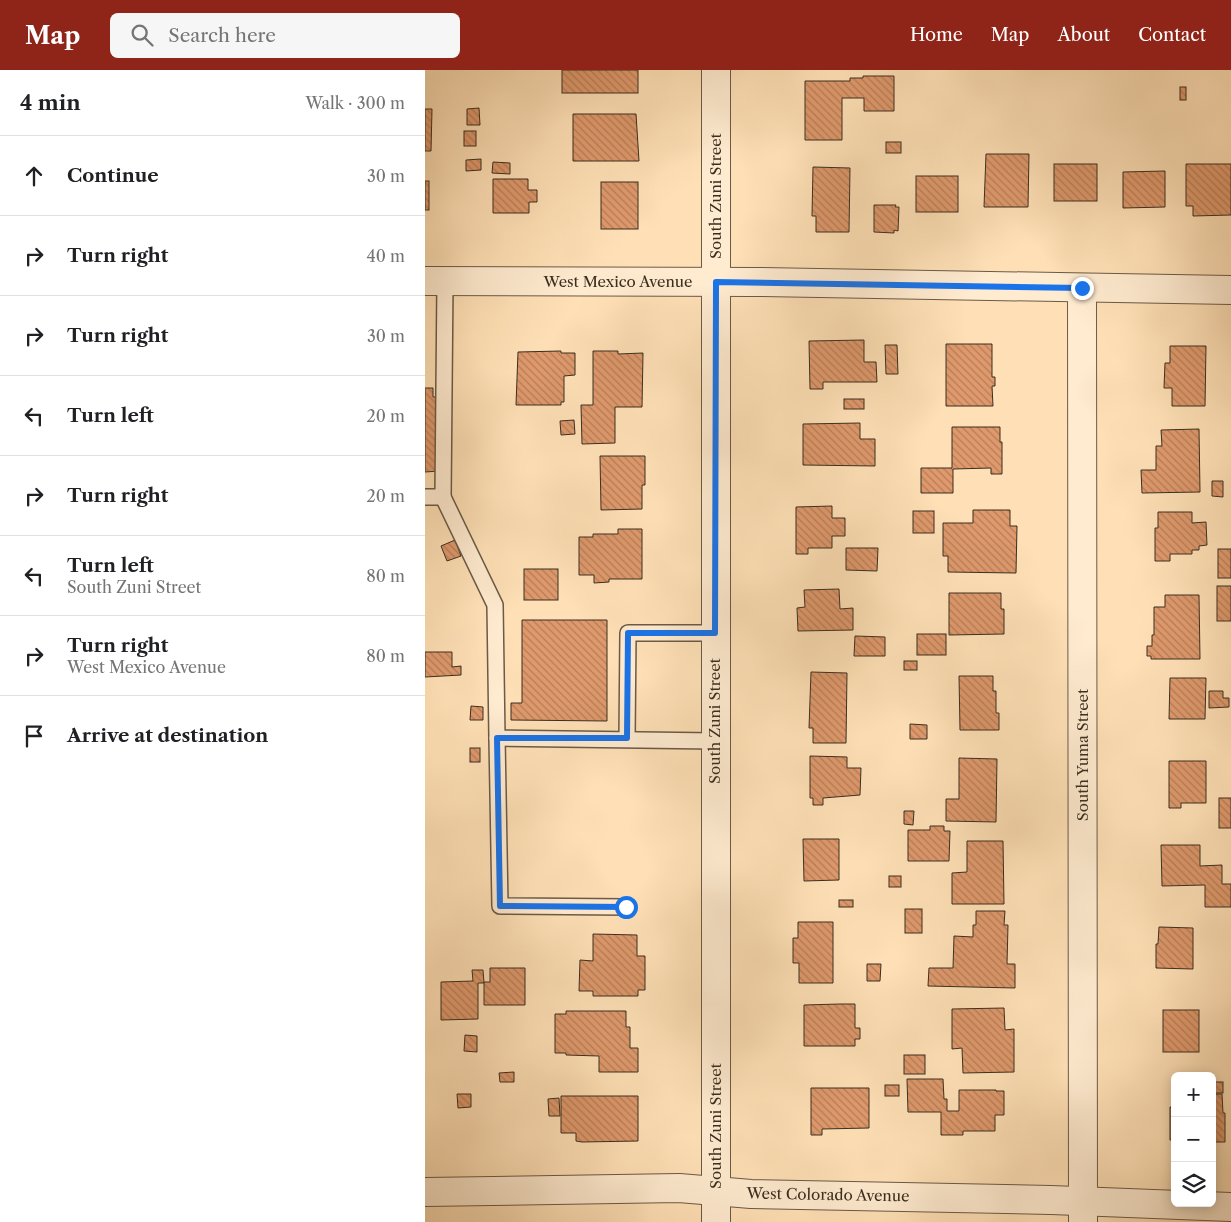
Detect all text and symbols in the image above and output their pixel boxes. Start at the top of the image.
search box [110,13,460,58]
text: Map [25,21,80,50]
icon: search [128,21,156,49]
text: Search here [168,24,276,47]
text: Home [910,24,963,46]
text: Map [991,24,1029,46]
text: About [1057,24,1110,46]
text: Contact [1138,24,1206,46]
text: 4 min [20,90,81,115]
text: Walk · 300 m [306,93,405,113]
street label: South Zuni Street [706,132,725,259]
icon: ahead [20,162,48,190]
text: Continue [67,164,159,187]
text: 30 m [367,166,405,186]
icon: right [20,242,48,270]
text: Turn right [67,244,168,267]
text: 40 m [366,246,405,266]
street label: West Mexico Avenue [543,272,692,291]
route end [1071,277,1094,300]
icon: right [20,322,48,350]
text: Turn right [67,324,168,347]
text: 30 m [367,326,405,346]
icon: left [20,402,48,430]
text: Turn left [67,404,154,427]
text: 20 m [366,406,405,426]
icon: right [20,482,48,510]
text: Turn right [67,484,168,507]
text: 20 m [366,486,405,506]
text: Turn left [67,554,154,577]
icon: left [20,562,48,590]
text: 80 m [366,566,405,586]
text: South Zuni Street [67,577,201,597]
text: Turn right [67,634,168,657]
icon: right [20,642,48,670]
text: 80 m [366,646,405,666]
text: West Mexico Avenue [67,657,226,677]
street label: South Zuni Street [705,657,724,784]
street label: South Yuma Street [1073,688,1092,821]
icon: arrive [20,722,48,750]
text: Arrive at destination [67,724,268,747]
route start [615,896,638,919]
street label: South Zuni Street [706,1062,725,1189]
map controls [1171,1072,1216,1207]
button: + [1171,1072,1216,1117]
button: − [1171,1117,1216,1162]
button: layers [1171,1162,1216,1207]
street label: West Colorado Avenue [745,1184,910,1205]

